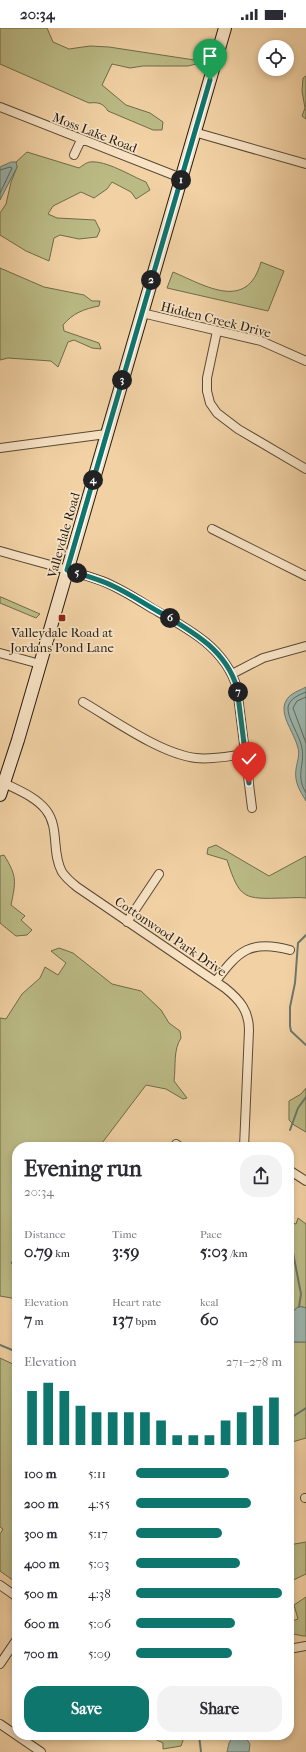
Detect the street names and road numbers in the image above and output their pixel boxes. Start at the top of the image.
street label: Moss Lake Road [50,109,140,156]
street label: Hidden Creek Drive [159,299,273,341]
street label: Valleydale Road [44,490,83,581]
street label: Cottonwood Park Drive [112,894,230,980]

